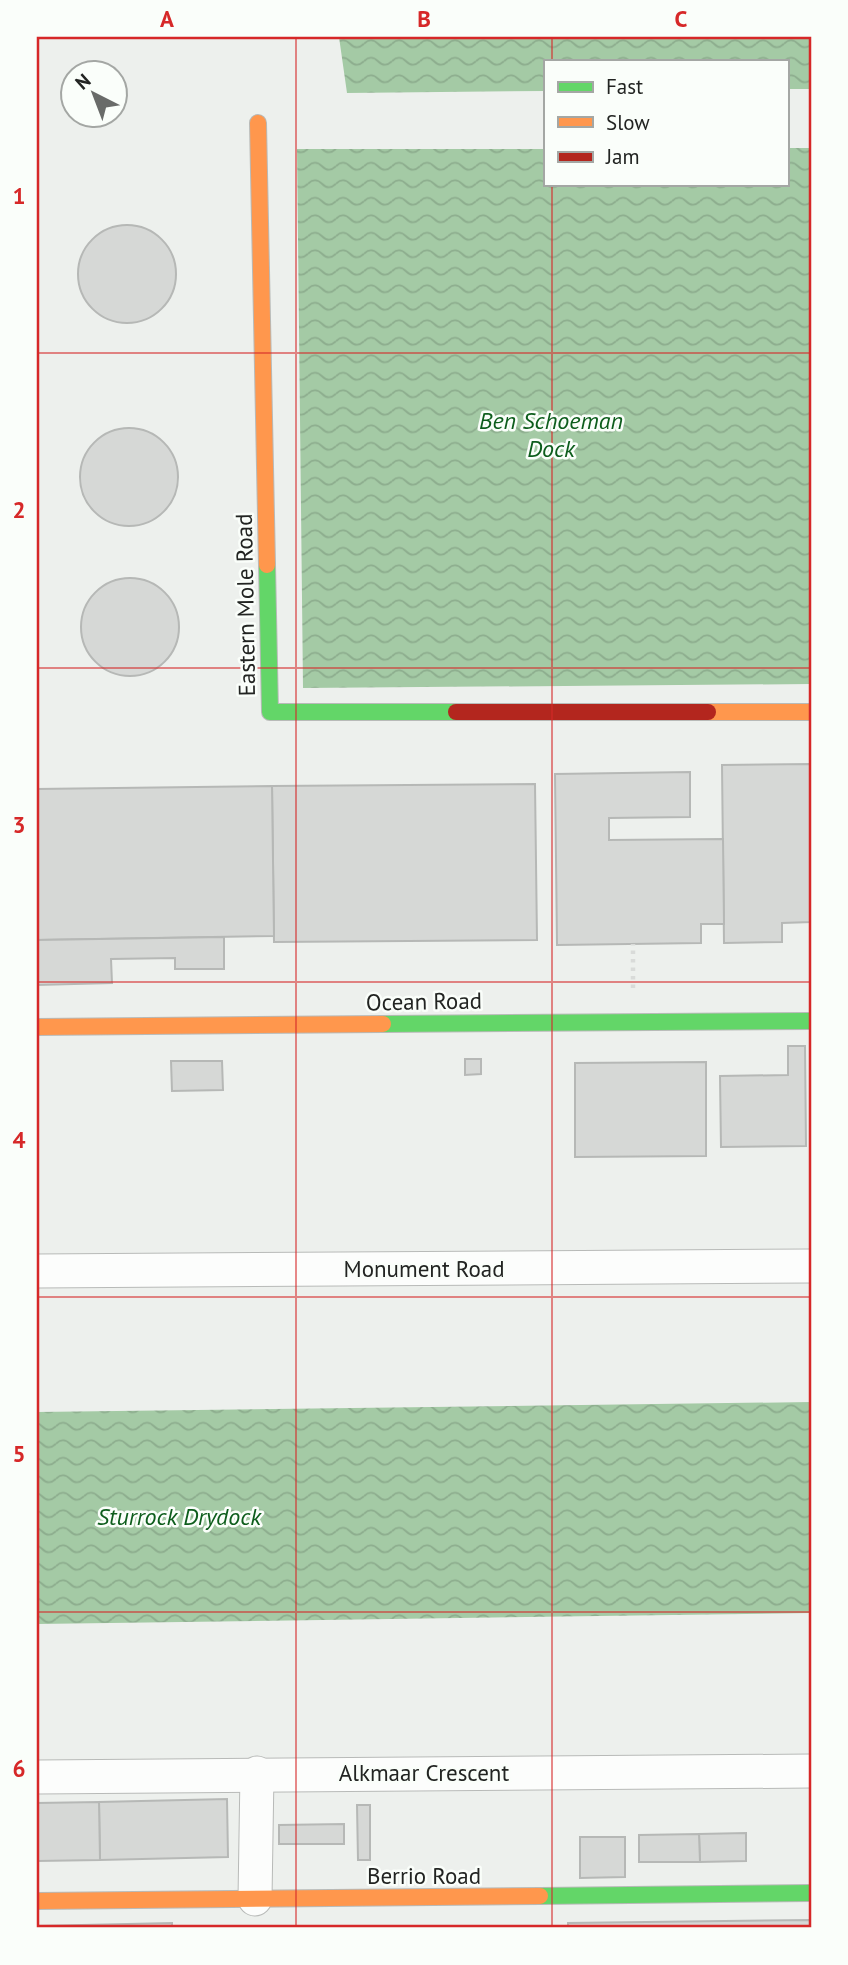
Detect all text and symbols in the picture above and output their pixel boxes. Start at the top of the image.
text: A [160,4,174,33]
text: B [417,4,431,33]
text: C [675,4,688,33]
north arrow [60,60,130,130]
legend [544,60,788,186]
text: N [70,68,95,94]
text: Fast [606,73,643,100]
text: Slow [606,109,650,136]
text: Jam [605,143,640,170]
text: 1 [12,181,26,210]
water label: Ben Schoeman Dock [479,405,623,464]
text: 2 [12,495,26,524]
street label: Eastern Mole Road [229,513,261,697]
text: 3 [12,810,26,839]
street label: Ocean Road [366,985,482,1017]
text: 4 [12,1125,26,1154]
street label: Monument Road [343,1254,505,1283]
text: 5 [12,1439,26,1468]
water label: Sturrock Drydock [97,1501,262,1532]
text: 6 [12,1754,26,1783]
street label: Alkmaar Crescent [339,1758,509,1787]
street label: Berrio Road [367,1861,481,1890]

